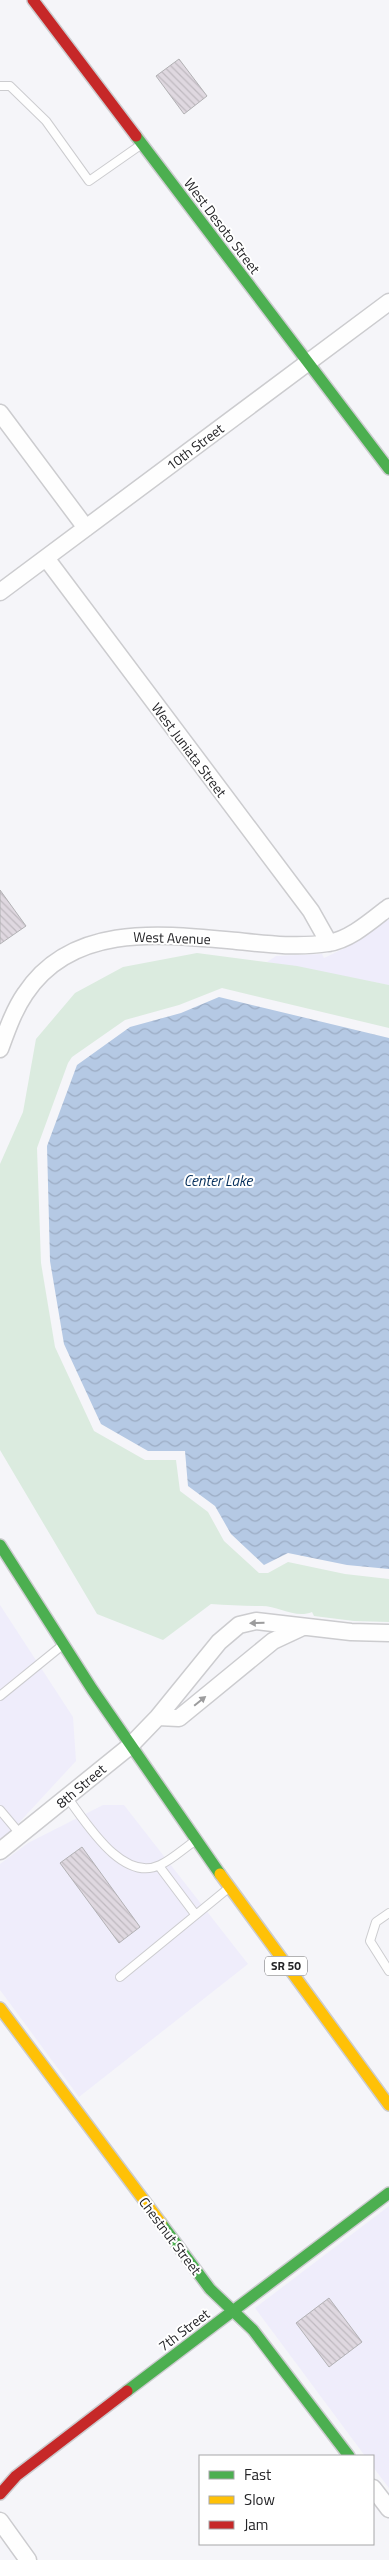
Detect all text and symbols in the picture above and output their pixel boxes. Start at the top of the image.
street label: West Desoto Street [179,173,265,278]
street label: 10th Street [162,418,228,475]
street label: West Juniata Street [147,698,232,802]
street label: West Avenue [133,926,211,949]
water label: Center Lake [184,1169,253,1192]
one-way arrow [248,1619,264,1627]
one-way arrow [193,1695,206,1706]
street label: 8th Street [51,1758,110,1813]
road number: SR 50 [265,1956,307,1975]
street label: Chestnut Street [134,2192,207,2279]
street label: 7th Street [154,2303,214,2356]
legend [199,2455,374,2545]
text: Fast [244,2463,272,2486]
text: Slow [244,2488,275,2511]
text: Jam [244,2513,268,2536]

